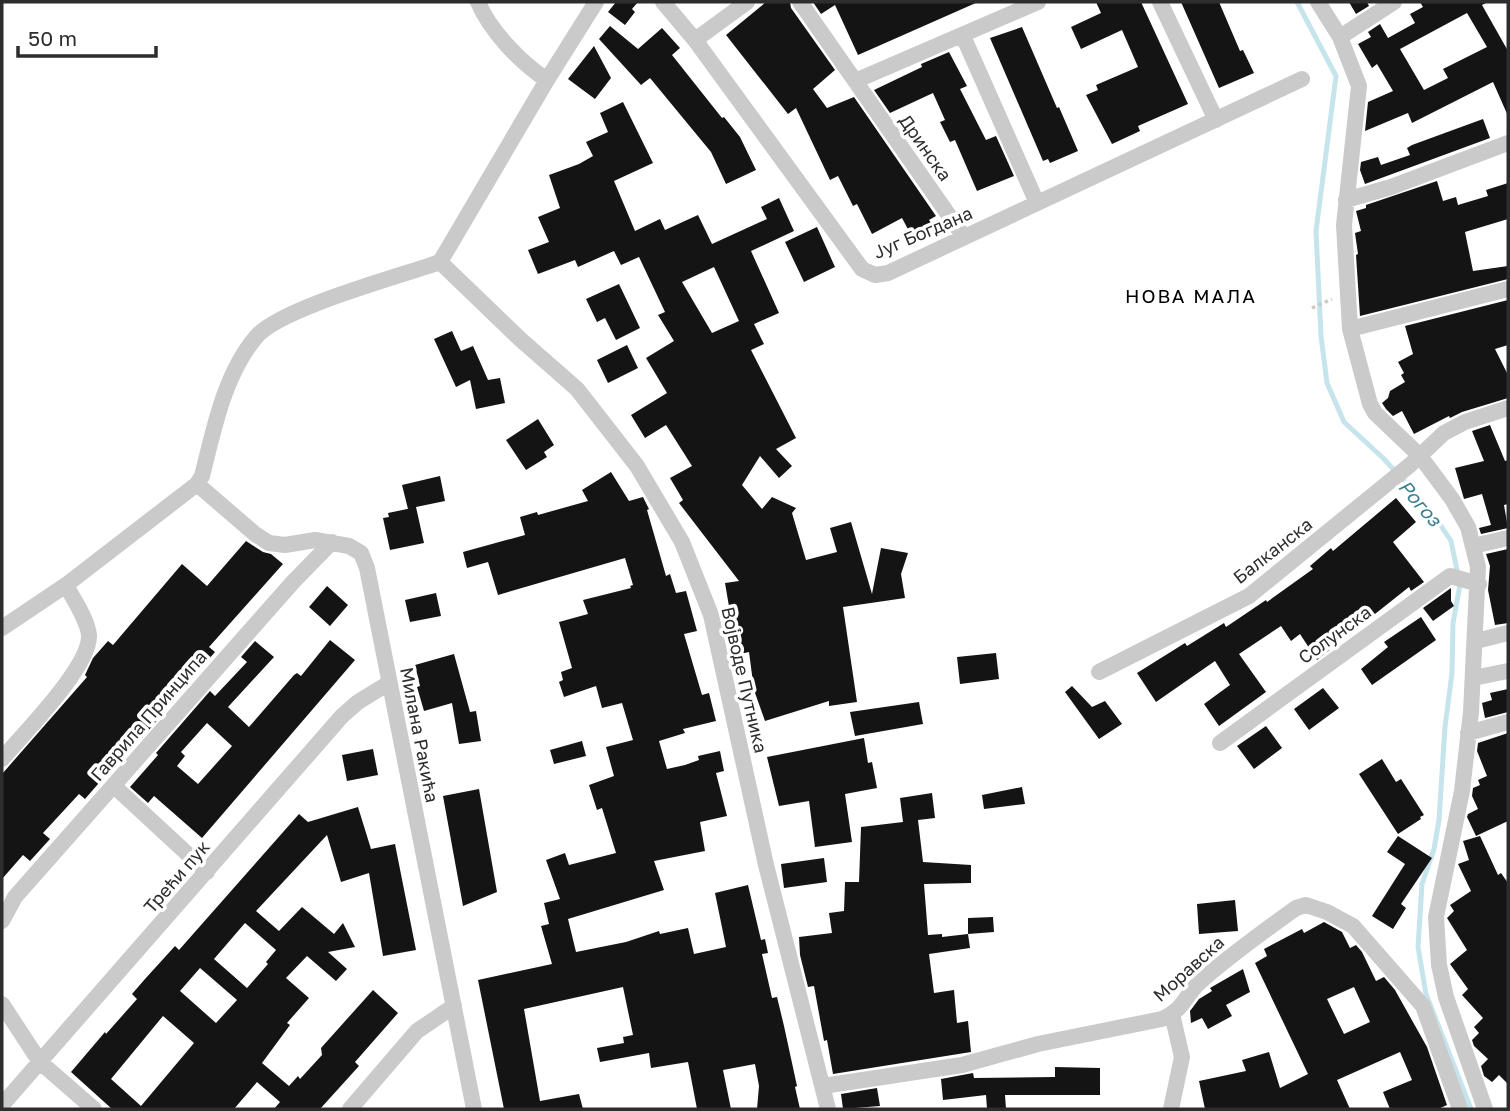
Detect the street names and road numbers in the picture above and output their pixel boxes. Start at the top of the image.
street label: Дринска [895,110,957,185]
street label: Југ Богдана [870,201,975,263]
street label: Балканска [1229,513,1316,588]
street label: Солунска [1294,600,1375,668]
street label: Војводе Путника [717,605,772,755]
street label: Гаврила Принципа [86,646,211,785]
street label: Милана Ракића [396,665,444,804]
street label: Трећи пук [139,836,214,917]
street label: Моравска [1148,931,1228,1006]

